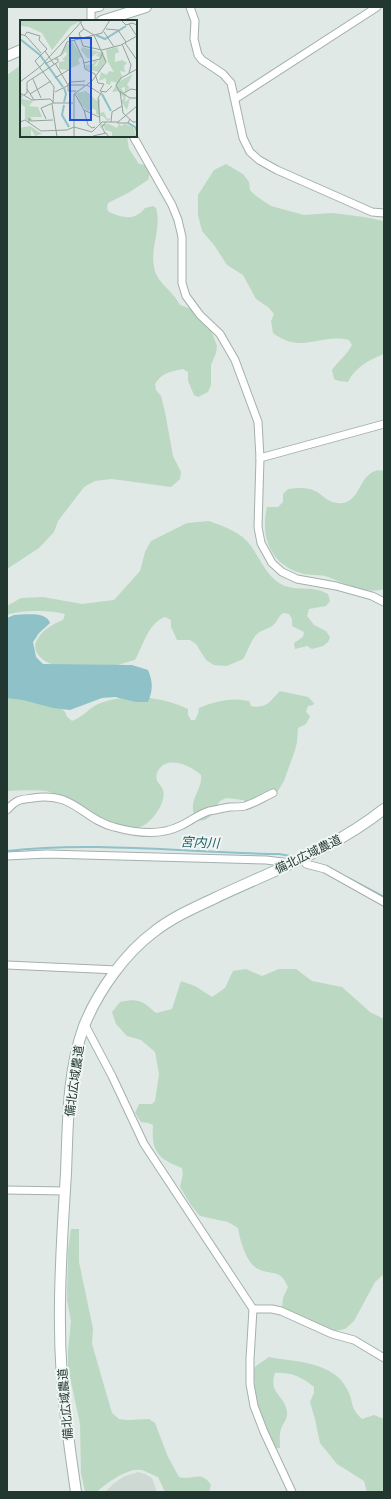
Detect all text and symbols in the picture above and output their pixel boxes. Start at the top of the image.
inset map [20,20,137,137]
street label: 備北広域農道 [272,831,344,877]
water label: 宮内川 [180,832,222,852]
street label: 備北広域農道 [61,1044,87,1118]
street label: 備北広域農道 [53,1367,77,1441]

